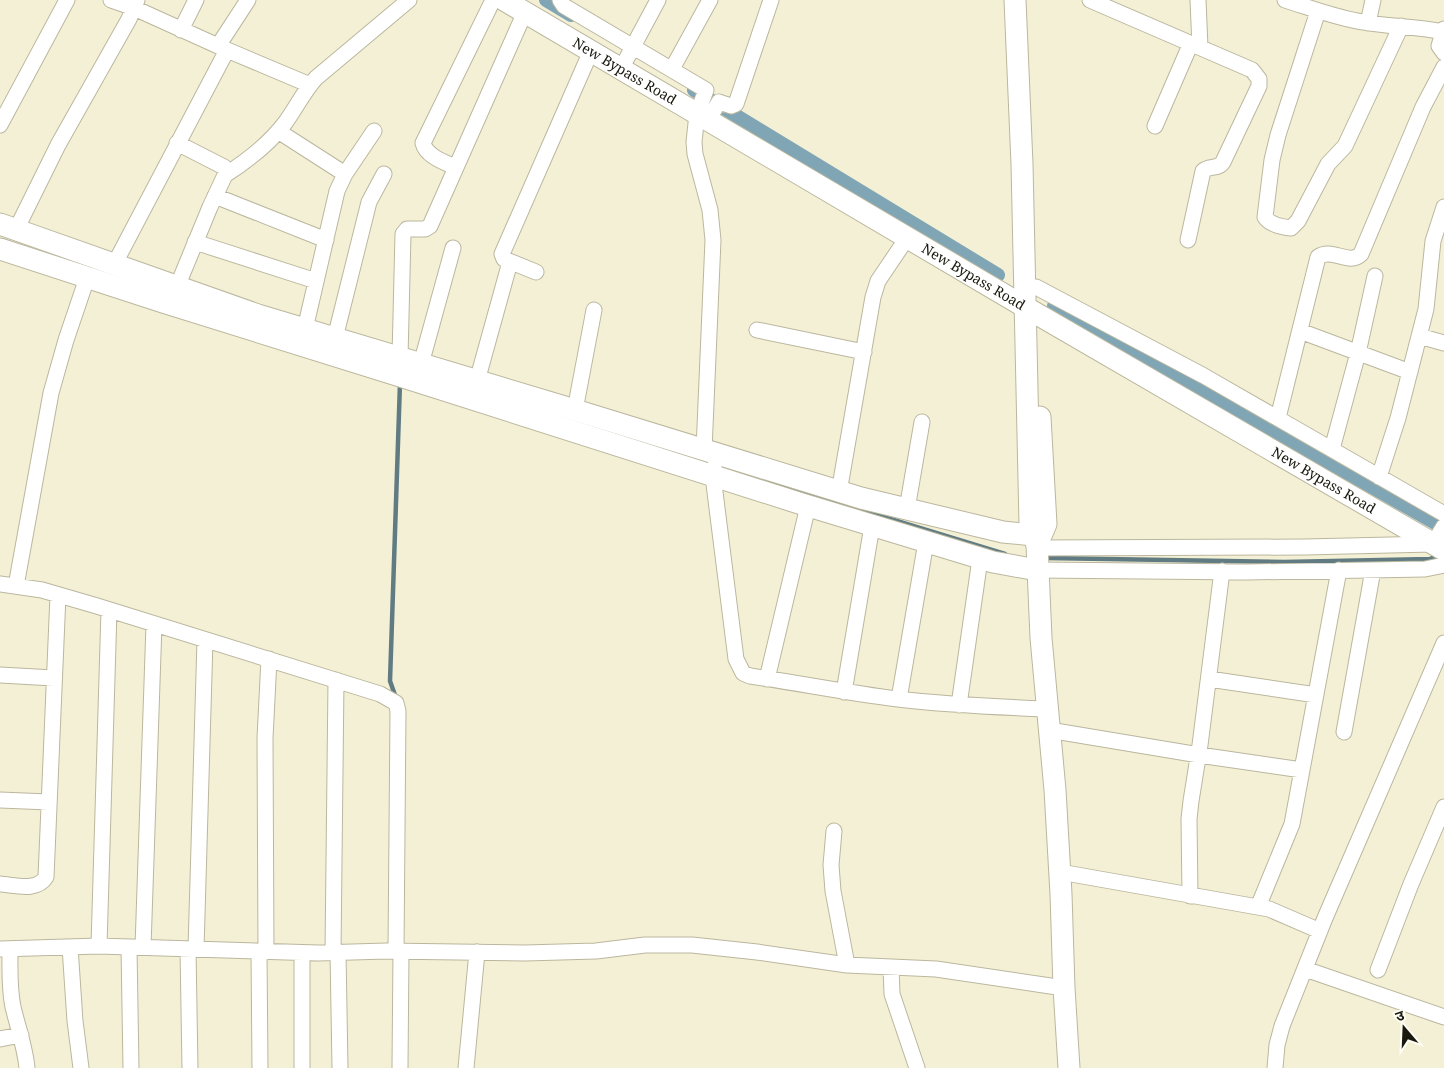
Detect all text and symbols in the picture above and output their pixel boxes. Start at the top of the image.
street label: New Bypass Road [570,33,681,109]
street label: New Bypass Road [918,238,1029,314]
street label: New Bypass Road [1268,442,1380,518]
north arrow [1379,1003,1429,1053]
text: उ [1393,1005,1407,1026]

